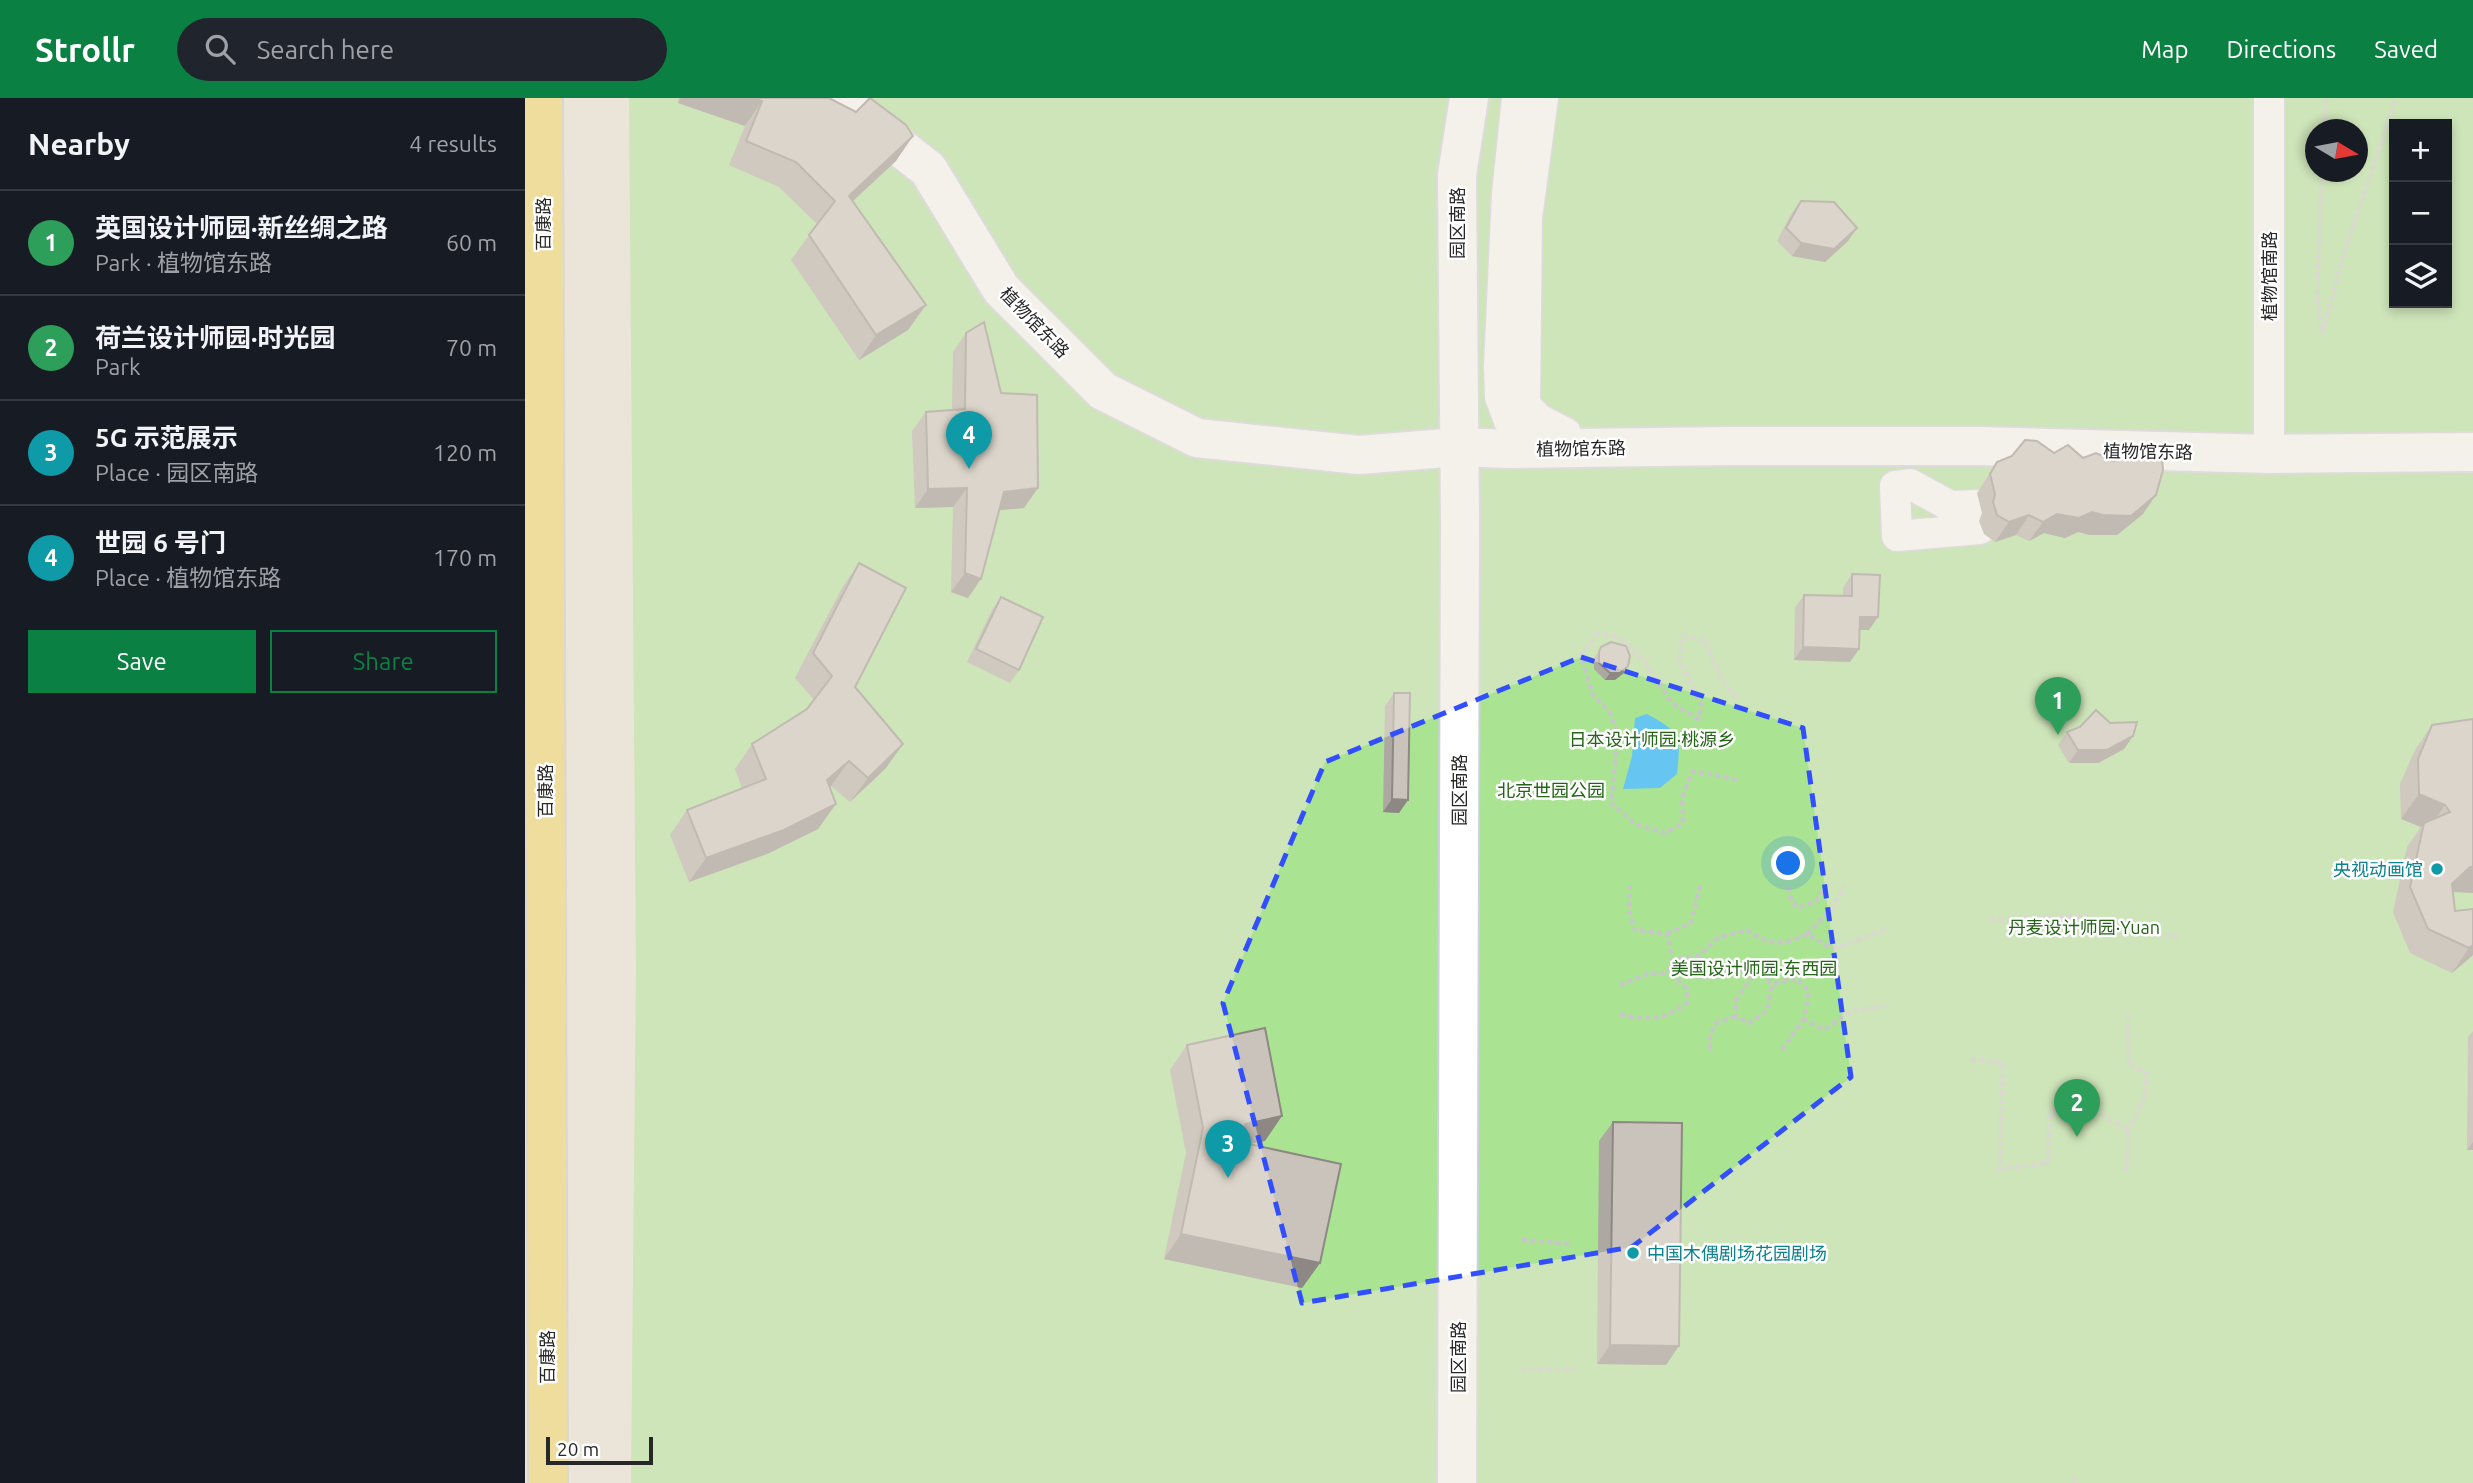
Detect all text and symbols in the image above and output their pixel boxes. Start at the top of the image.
search box [177,18,667,81]
icon: search [201,30,239,68]
text: Strollr [35,31,135,68]
text: Search here [257,35,394,64]
text: Map [2141,36,2188,63]
text: Directions [2226,36,2336,63]
text: Saved [2374,36,2438,63]
north arrow [2305,119,2368,182]
map controls [2389,119,2452,308]
button: + [2389,119,2452,182]
text: Nearby [28,127,130,161]
text: 4 results [409,131,497,156]
button: − [2389,182,2452,245]
street label: 园区南路 [1447,187,1467,259]
street label: 百康路 [533,197,553,251]
text: 英国设计师园·新丝绸之路 [95,213,387,242]
text: 1 [45,230,57,255]
text: 60 m [446,230,497,255]
street label: 植物馆南路 [2259,231,2279,321]
button: layers [2389,245,2452,308]
text: Park · 植物馆东路 [95,250,272,275]
street label: 植物馆东路 [997,283,1073,361]
text: 荷兰设计师园·时光园 [95,323,335,352]
text: 2 [45,335,57,360]
text: 70 m [446,335,497,360]
text: Park [95,354,141,379]
pin: 4 [946,411,992,469]
text: 5G 示范展示 [95,423,238,452]
street label: 植物馆东路 [1536,437,1626,459]
text: 3 [45,440,57,465]
text: 120 m [433,440,497,465]
street label: 植物馆东路 [2103,440,2193,462]
text: Place · 园区南路 [95,460,258,485]
text: 世园 6 号门 [95,528,226,557]
text: 4 [45,545,57,570]
text: 170 m [433,545,497,570]
text: Place · 植物馆东路 [95,565,281,590]
button: Save [28,630,256,693]
button: Share [270,630,497,693]
pin: 1 [2035,677,2081,735]
park label: 日本设计师园·桃源乡 [1569,729,1735,749]
street label: 园区南路 [1449,754,1469,826]
street label: 百康路 [535,764,555,818]
park label: 北京世园公园 [1497,780,1605,800]
your location [1771,846,1805,880]
place label: 央视动画馆 [2333,859,2423,879]
marker: 央视动画馆 [2429,861,2445,877]
park label: 丹麦设计师园·Yuan [2008,917,2160,937]
park label: 美国设计师园·东西园 [1671,958,1837,978]
pin: 2 [2054,1079,2100,1137]
pin: 3 [1205,1120,1251,1178]
place label: 中国木偶剧场花园剧场 [1647,1243,1827,1263]
marker: 中国木偶剧场花园剧场 [1625,1245,1641,1261]
street label: 园区南路 [1448,1321,1468,1393]
street label: 百康路 [537,1330,557,1384]
scale bar [546,1434,653,1466]
text: 20 m [557,1438,599,1460]

